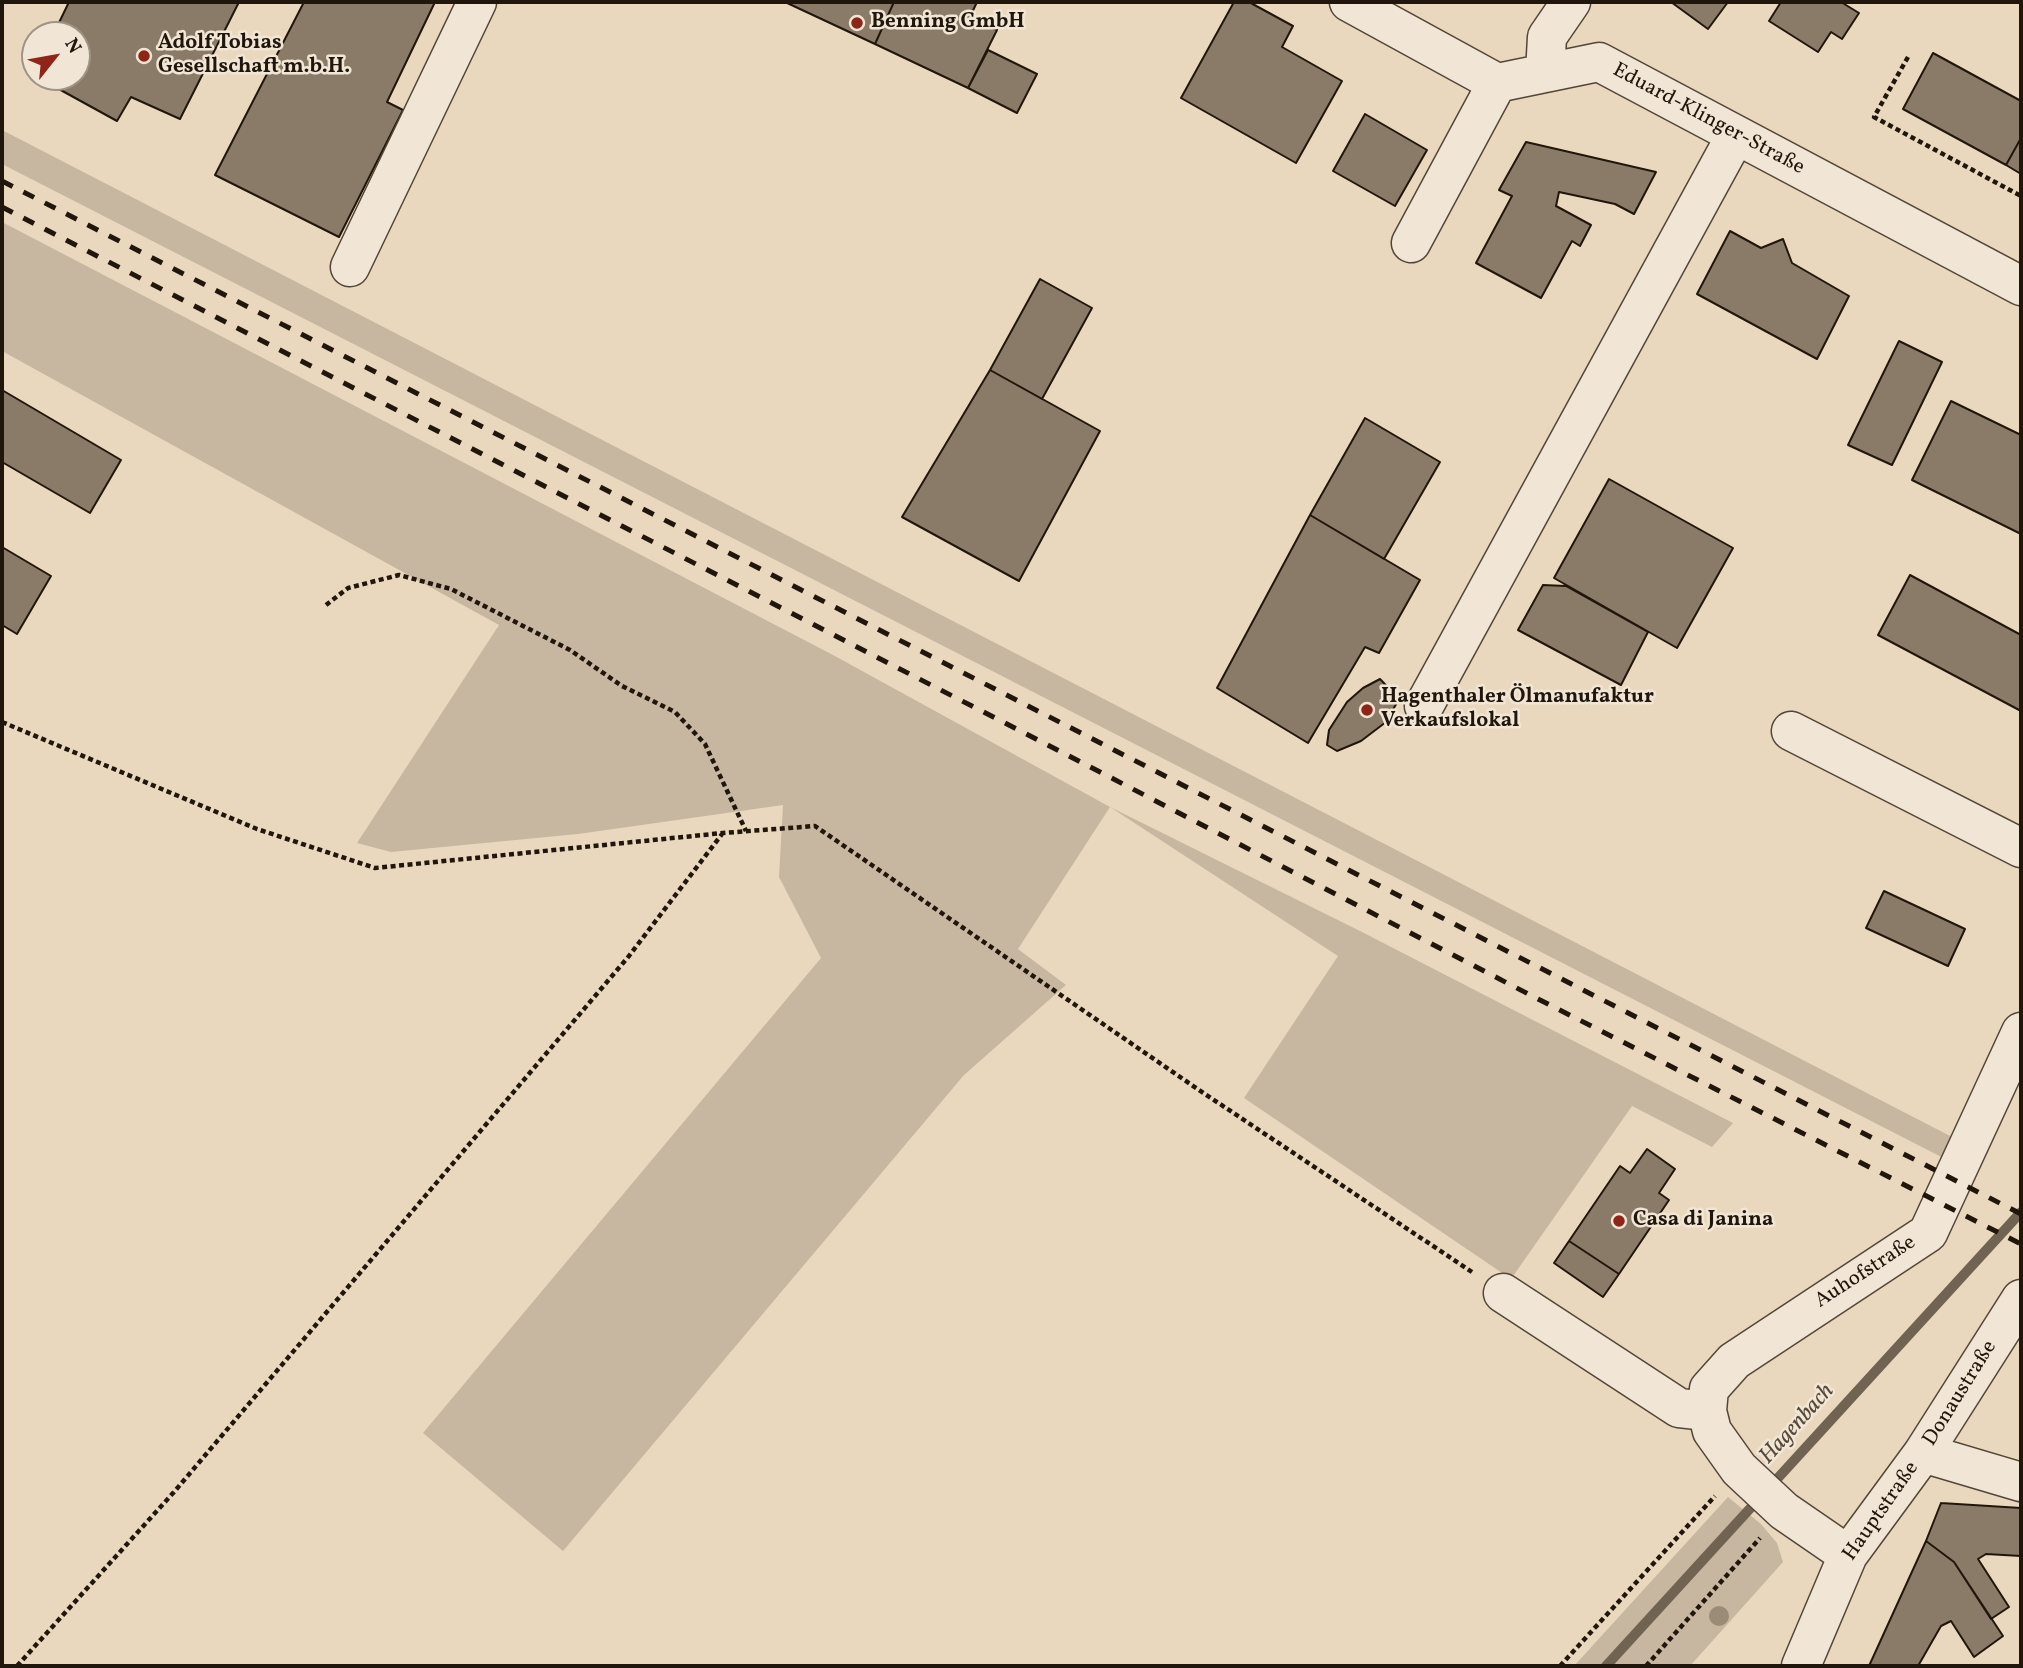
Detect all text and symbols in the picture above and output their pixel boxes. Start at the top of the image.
place label: Benning GmbH [871,10,1025,36]
marker: Benning GmbH [849,15,865,31]
north arrow [21,21,91,91]
place label: Adolf Tobias Gesellschaft m.b.H. [158,31,350,81]
text: N [58,34,87,59]
marker: Adolf Tobias Gesellschaft m.b.H. [136,48,152,64]
street label: Eduard-Klinger-Straße [1608,59,1808,181]
place label: Hagenthaler Ölmanufaktur Verkaufslokal [1381,685,1654,735]
marker: Hagenthaler Ölmanufaktur Verkaufslokal [1359,702,1375,718]
place label: Casa di Janina [1633,1208,1773,1234]
marker: Casa di Janina [1611,1213,1627,1229]
street label: Auhofstraße [1811,1231,1921,1315]
street label: Donaustraße [1919,1337,2003,1451]
water label: Hagenbach [1755,1379,1841,1471]
street label: Hauptstraße [1839,1457,1925,1567]

